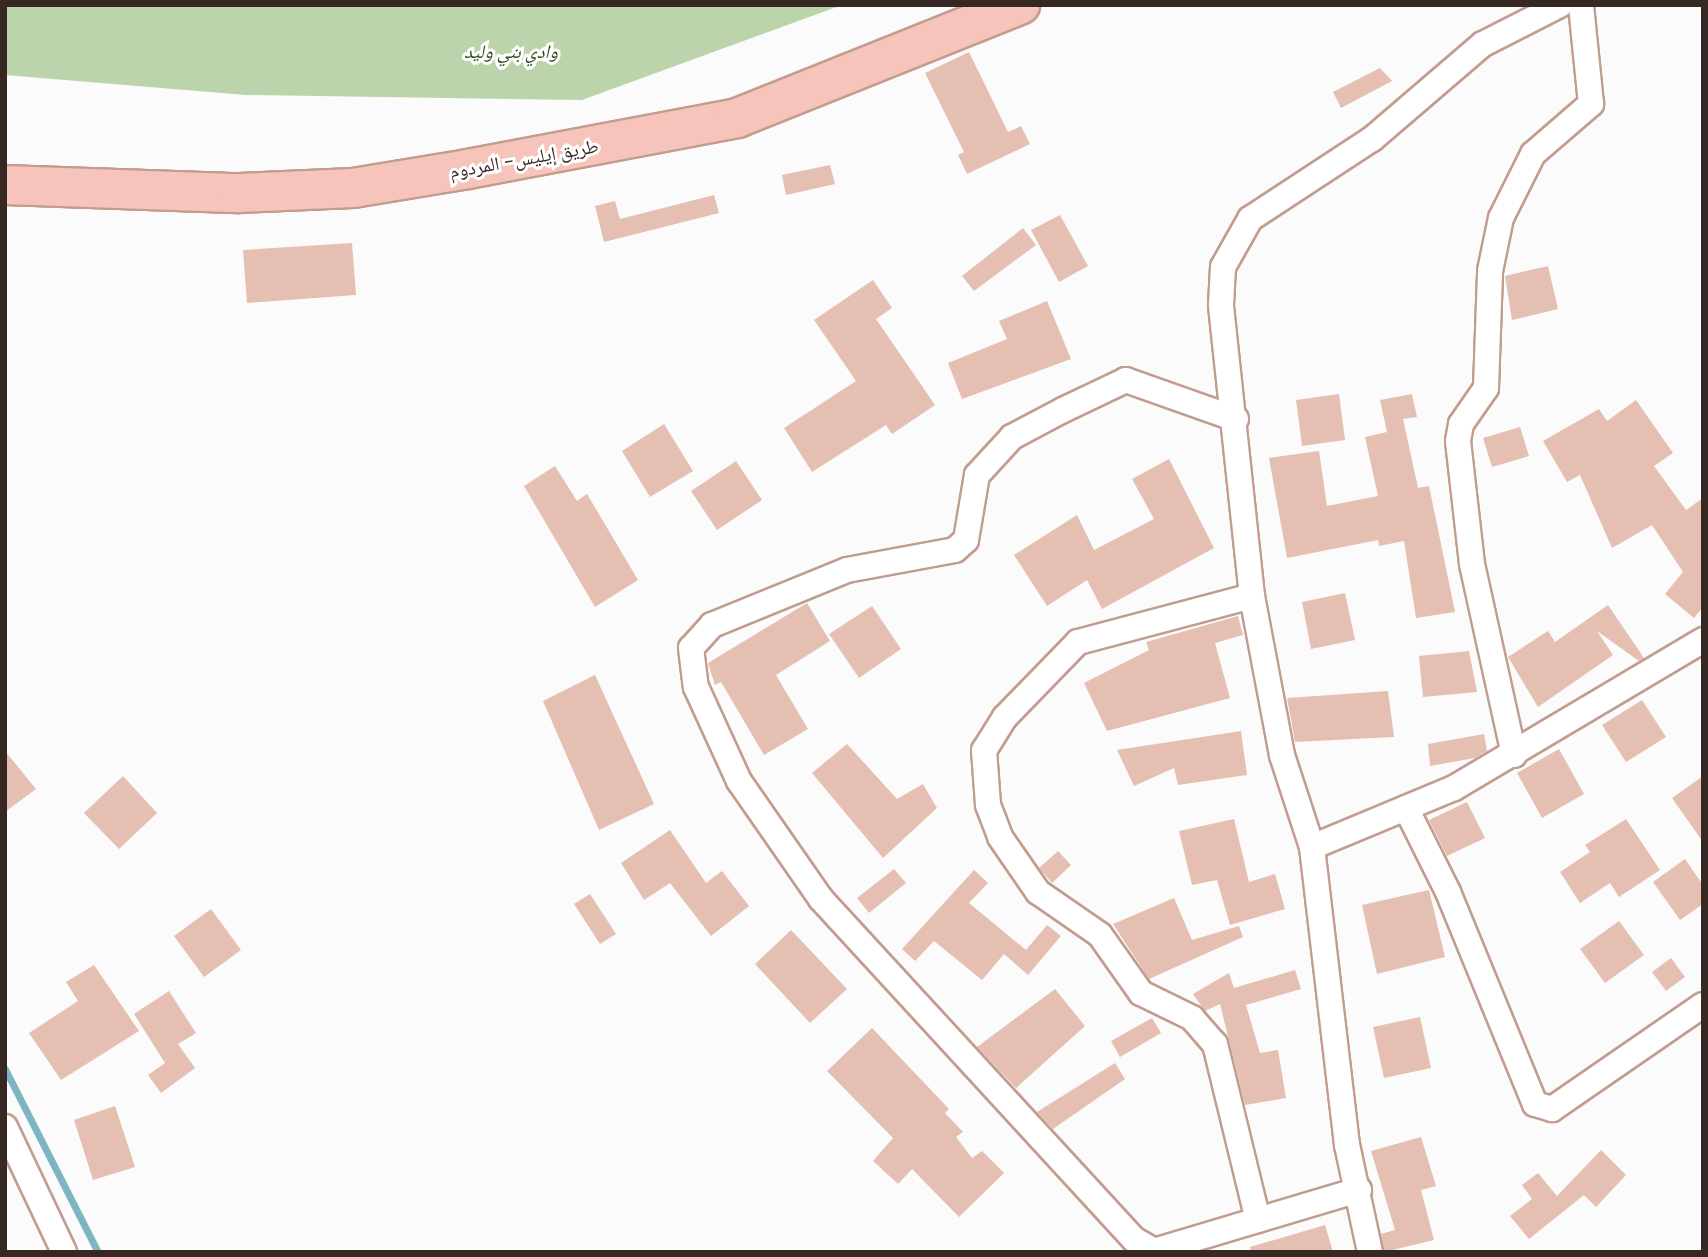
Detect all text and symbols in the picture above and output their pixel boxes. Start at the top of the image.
park label: وادي بني وليد [464,41,558,63]
street label: طريق إيليس- المردوم [448,135,600,183]

